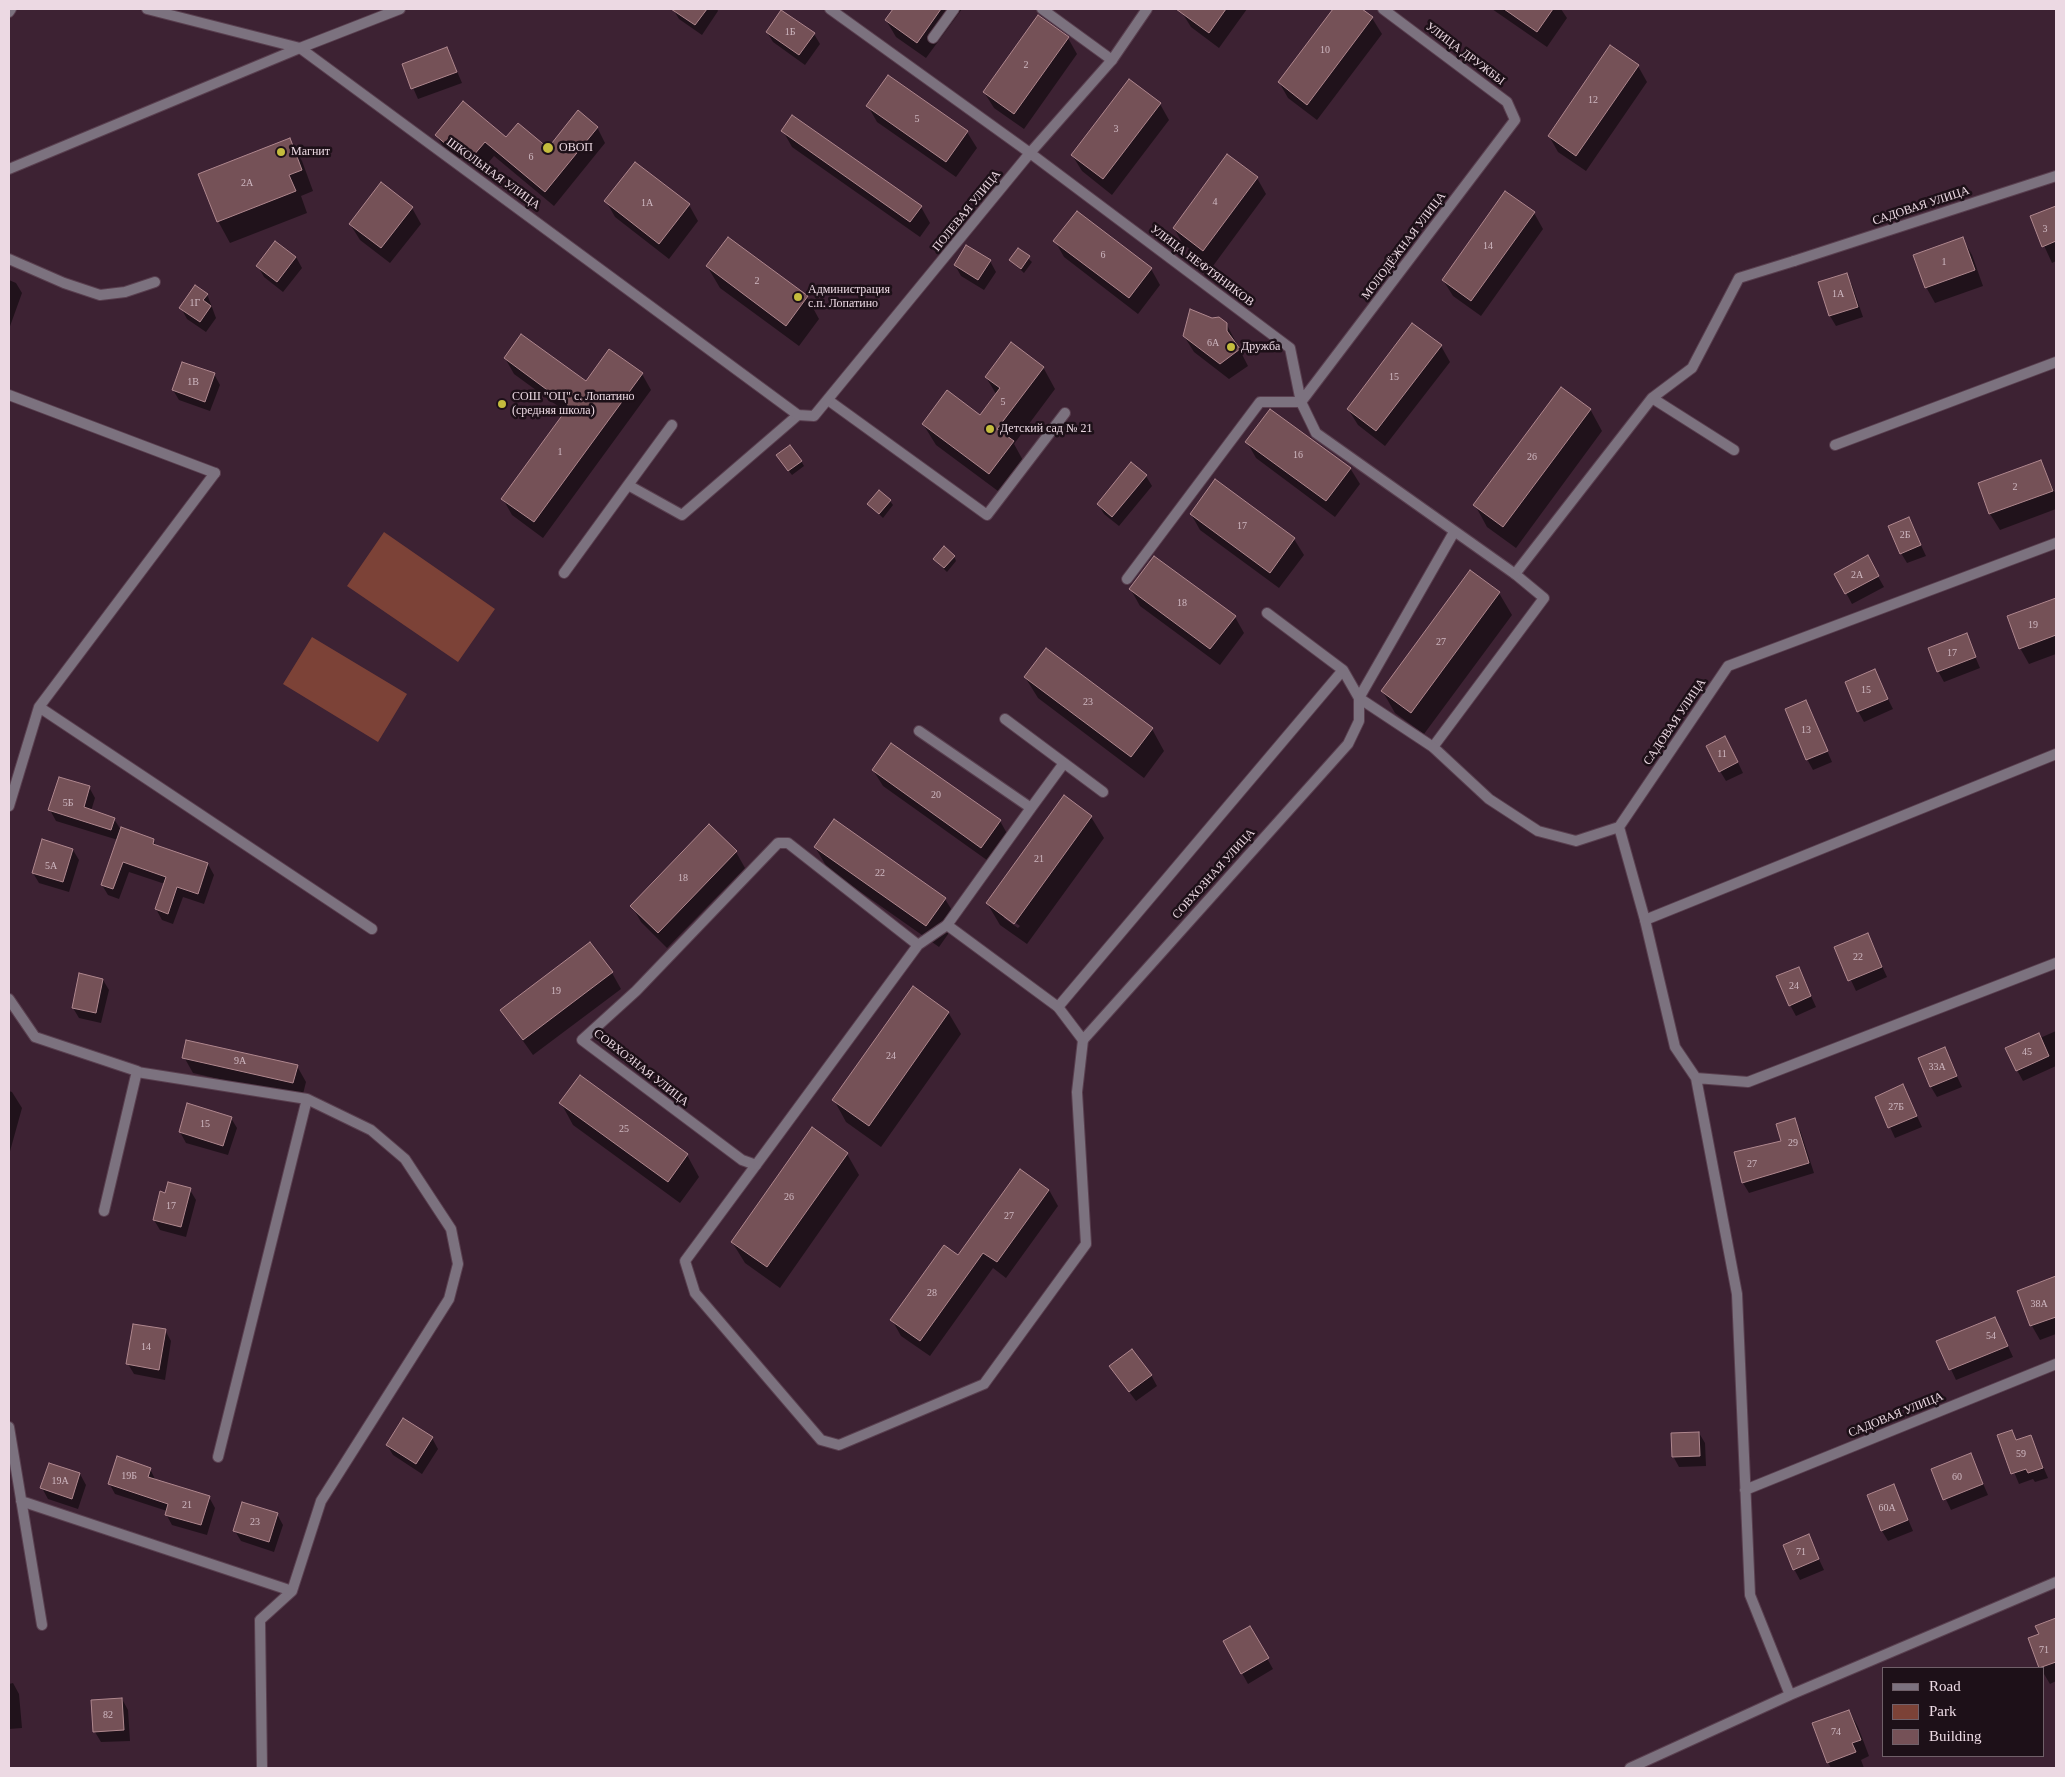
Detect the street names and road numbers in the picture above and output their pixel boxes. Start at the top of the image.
street label: УЛИЦА ДРУЖБЫ [1423,20,1507,88]
street label: ШКОЛЬНАЯ УЛИЦА [443,135,543,213]
street label: ПОЛЕВАЯ УЛИЦА [930,167,1004,255]
street label: САДОВАЯ УЛИЦА [1871,184,1971,228]
street label: МОЛОДЁЖНАЯ УЛИЦА [1359,189,1449,303]
street label: УЛИЦА НЕФТЯНИКОВ [1147,222,1257,310]
street label: САДОВАЯ УЛИЦА [1641,676,1709,768]
street label: СОВХОЗНАЯ УЛИЦА [1170,826,1258,922]
street label: СОВХОЗНАЯ УЛИЦА [591,1026,691,1110]
street label: САДОВАЯ УЛИЦА [1846,1389,1946,1441]

